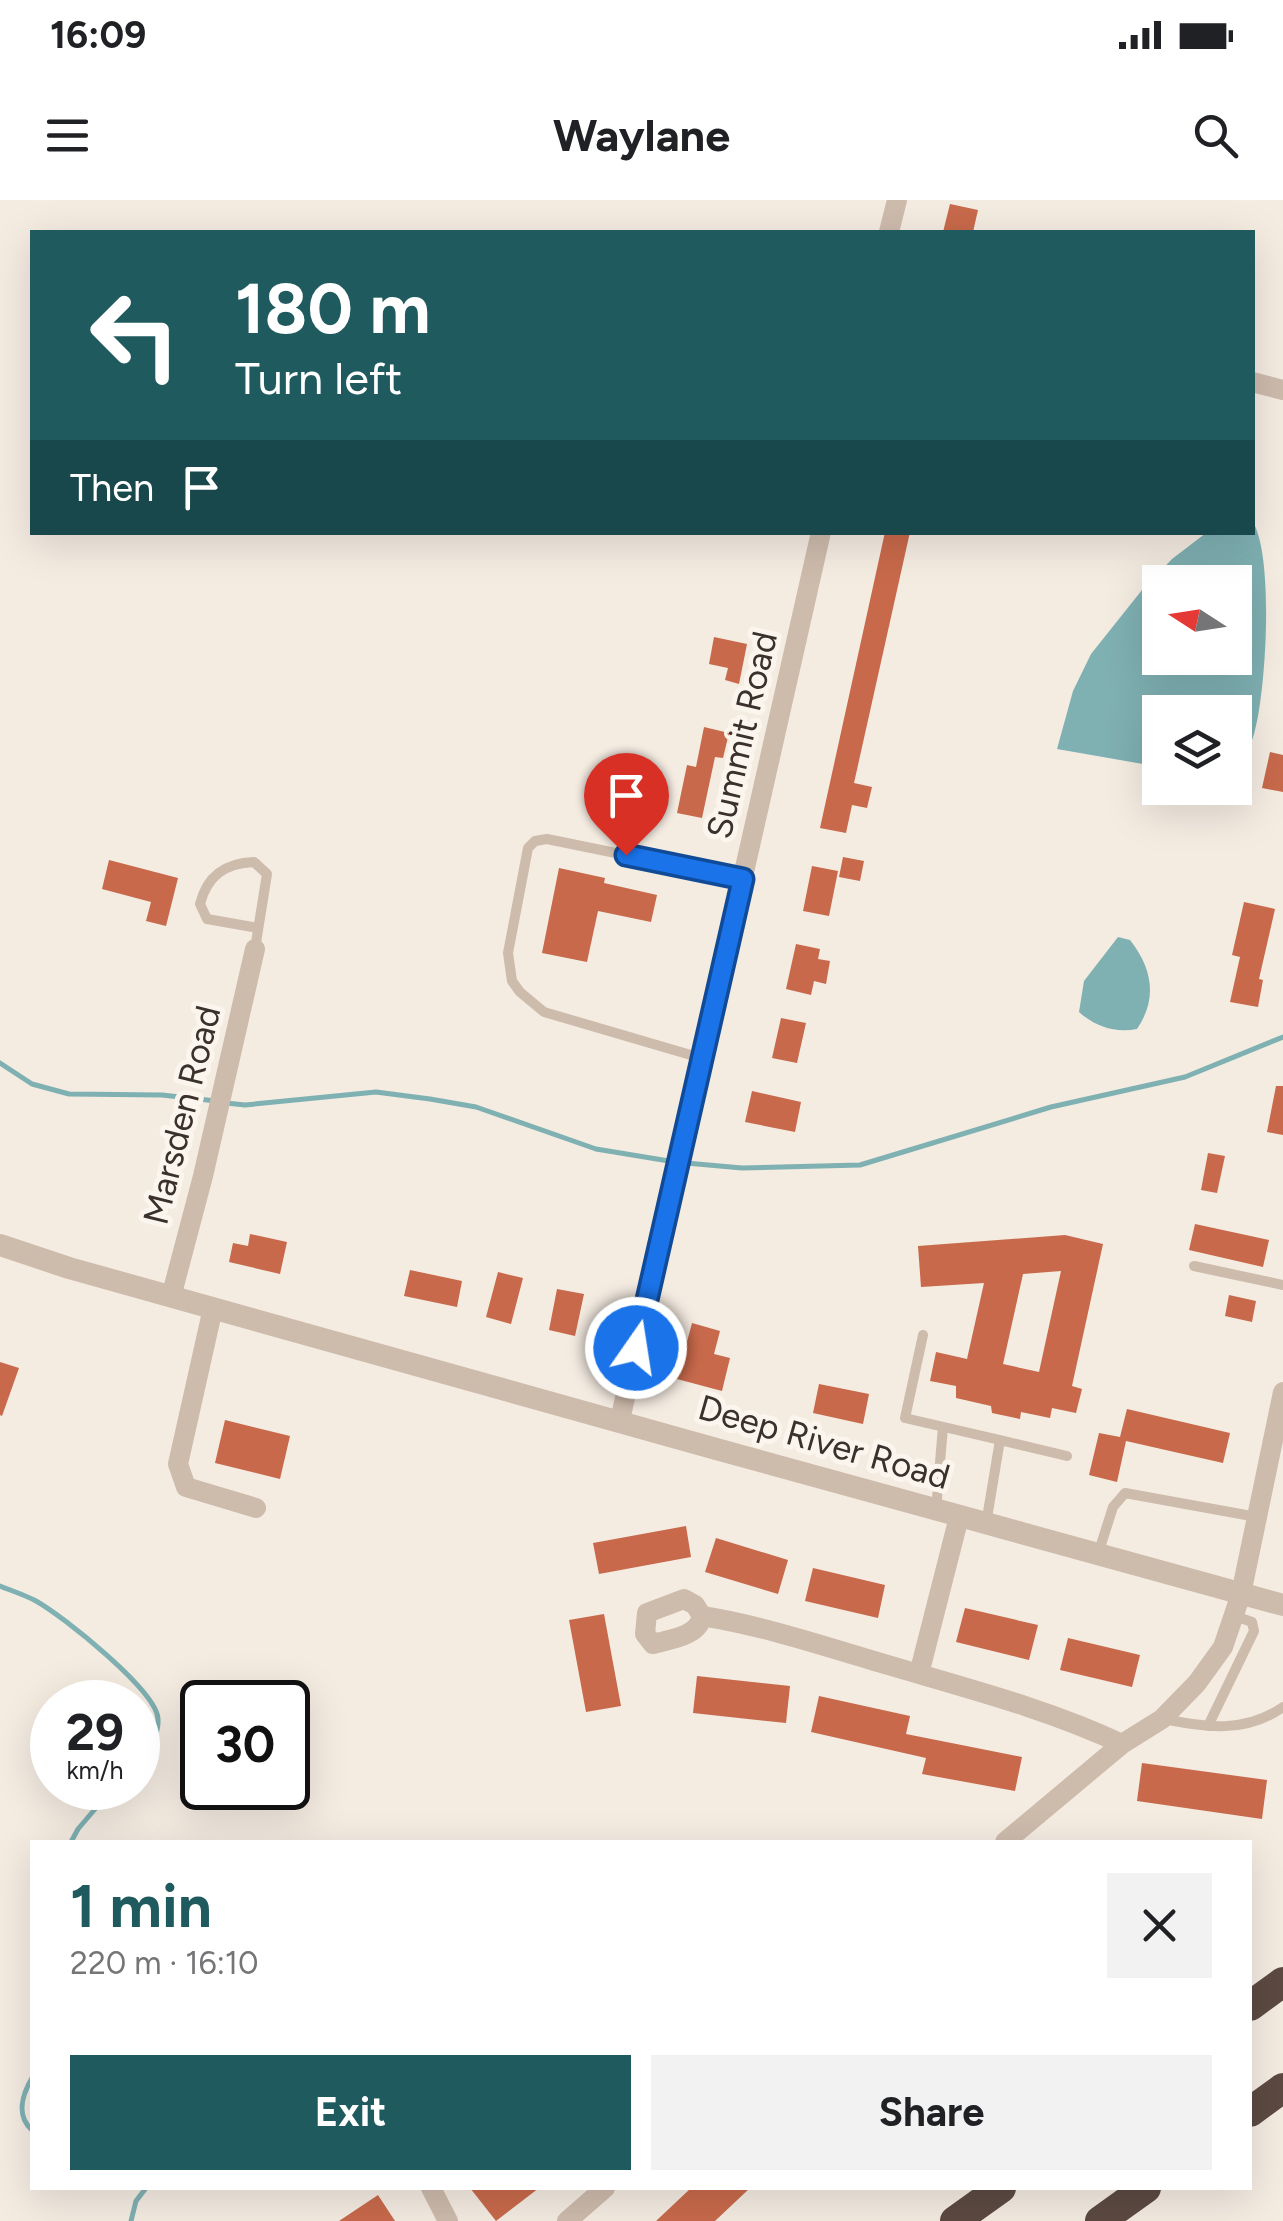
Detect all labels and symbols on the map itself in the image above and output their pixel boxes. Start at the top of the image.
north arrow [1142,565,1252,675]
street label: Summit Road [698,627,786,843]
pin [584,753,669,856]
street label: Marsden Road [135,1001,229,1229]
position arrow [584,1296,688,1400]
street label: Deep River Road [693,1386,955,1498]
speed limit sign: 30 [180,1680,310,1810]

